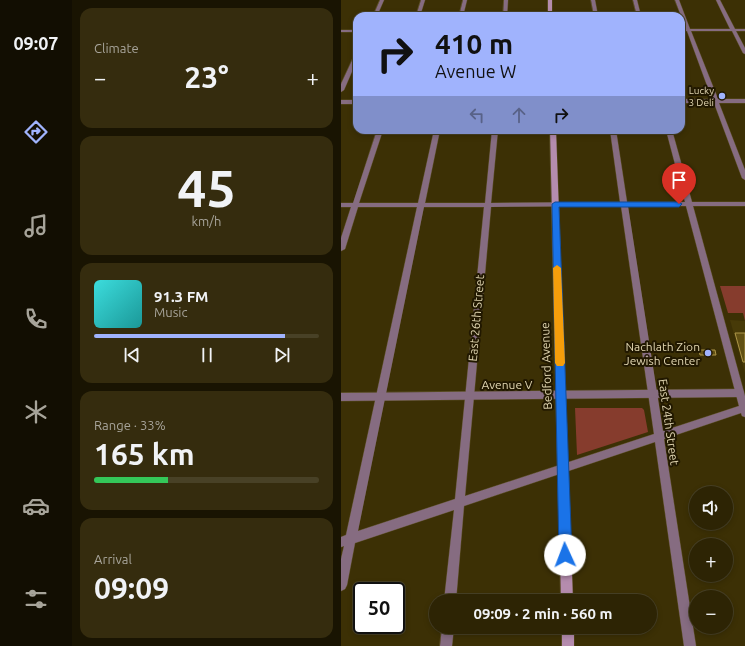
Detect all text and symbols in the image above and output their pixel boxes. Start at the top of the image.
icon: right [369,28,421,80]
text: 410 m [435,28,513,59]
text: 09:07 [13,33,59,53]
text: Climate [94,41,139,55]
text: 23° [184,60,229,94]
text: Avenue W [435,61,516,81]
text: − [94,65,106,90]
text: + [307,65,319,90]
place label: Lucky 3 Deli [688,85,714,108]
marker: Lucky 3 Deli [717,91,727,101]
icon: left [466,104,488,126]
icon: ahead [508,104,530,126]
icon: right [550,104,572,126]
icon: directions [22,118,50,146]
text: 45 [177,159,236,217]
pin [662,163,696,204]
icon: arrive [668,169,690,191]
icon: music [22,212,50,240]
text: km/h [191,214,222,228]
street label: East 26th Street [466,274,486,362]
text: 91.3 FM [154,288,208,305]
icon: phone [22,305,50,333]
text: Music [154,305,188,319]
street label: Bedford Avenue [538,322,554,410]
place label: Nachlath Zion Jewish Center [624,340,700,367]
icon: previous [121,344,143,366]
icon: pause [196,344,218,366]
icon: next [271,344,293,366]
marker: Nachlath Zion Jewish Center [703,348,713,358]
street label: Avenue V [482,378,533,391]
street label: East 24th Street [657,378,682,466]
icon: climate [22,398,50,426]
text: Range · 33% [94,418,166,432]
text: 165 km [94,437,195,471]
map controls [689,486,733,634]
button: sound [689,486,733,530]
icon: car [22,492,50,520]
position arrow [544,534,586,576]
button: + [689,538,733,582]
text: Arrival [94,552,132,566]
text: 09:09 [94,571,169,605]
speed limit sign: 50 [353,582,405,634]
icon: filters [22,585,50,613]
button: − [689,590,733,634]
text: 09:09 · 2 min · 560 m [474,605,612,622]

